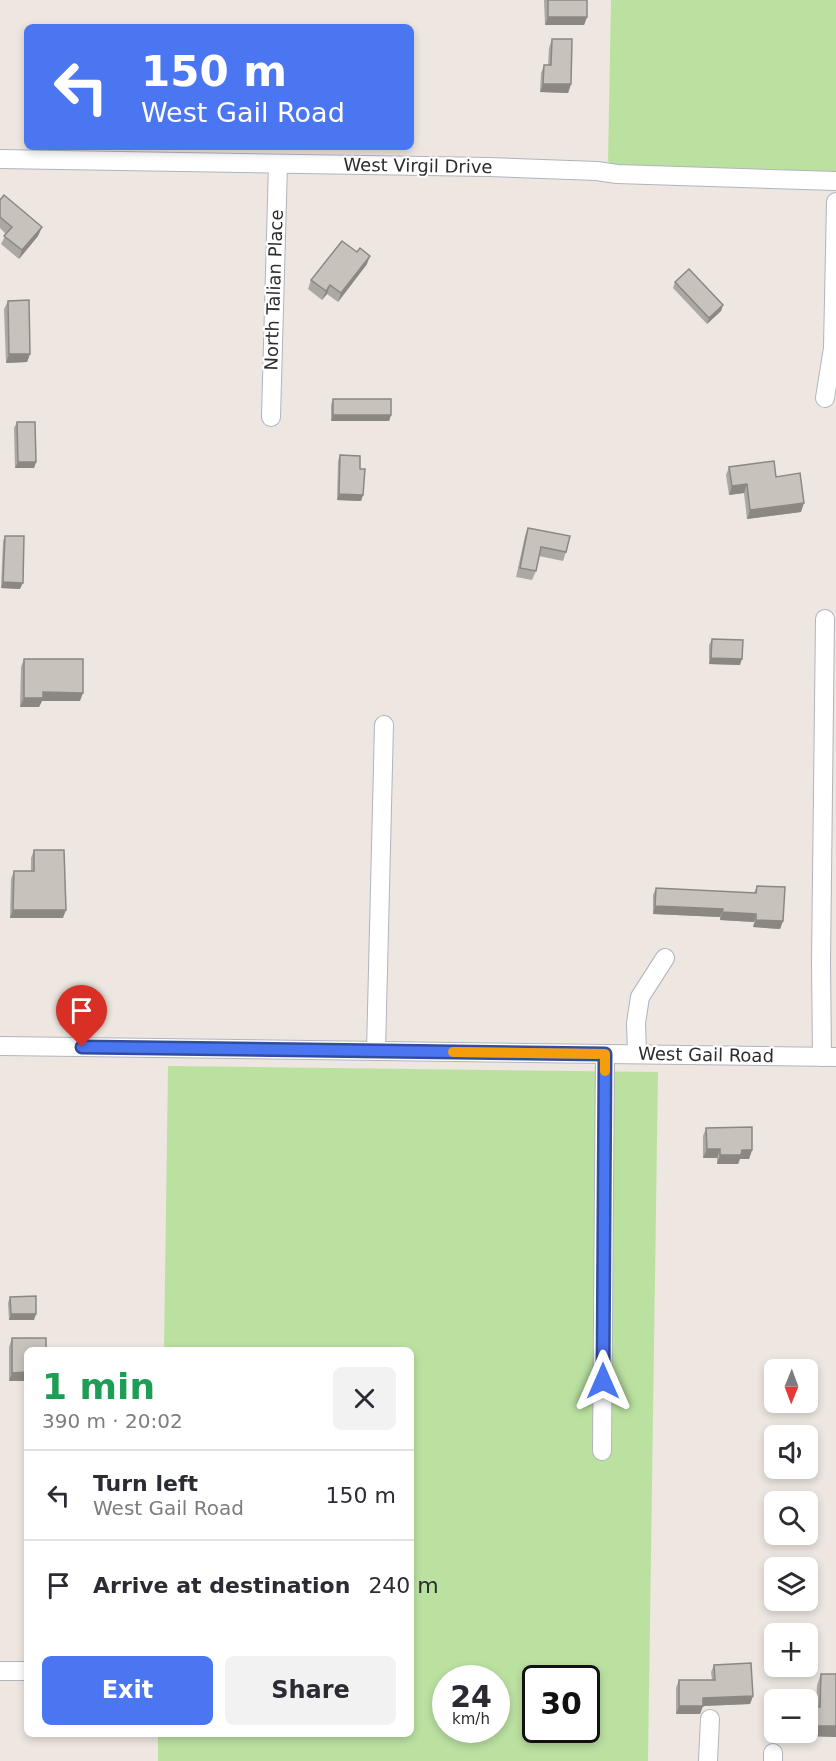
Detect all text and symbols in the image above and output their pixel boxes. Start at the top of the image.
text: 150 m [141,47,287,96]
icon: left [42,48,120,126]
text: West Gail Road [141,97,345,128]
street label: West Virgil Drive [343,154,493,177]
street label: North Talian Place [260,209,287,371]
pin [56,985,107,1047]
icon: arrive [65,994,98,1027]
street label: West Gail Road [638,1043,774,1066]
position arrow [571,1349,635,1413]
north arrow [764,1359,818,1413]
map controls [764,1359,818,1743]
text: 1 min [42,1366,155,1407]
button: close [333,1367,396,1430]
text: 390 m · 20:02 [42,1409,183,1433]
button: sound [764,1425,818,1479]
text: Turn left [93,1471,198,1496]
icon: left [42,1479,75,1512]
text: 150 m [326,1483,396,1508]
button: search [764,1491,818,1545]
text: West Gail Road [93,1496,244,1520]
button: layers [764,1557,818,1611]
icon: arrive [42,1569,75,1602]
text: Arrive at destination [93,1573,350,1598]
text: 240 m [368,1573,439,1598]
button: + [764,1623,818,1677]
button: Exit [42,1656,213,1725]
button: Share [225,1656,396,1725]
speed limit sign: 30 [522,1665,600,1743]
text: 24 [450,1679,492,1714]
button: − [764,1689,818,1743]
text: km/h [452,1710,490,1728]

